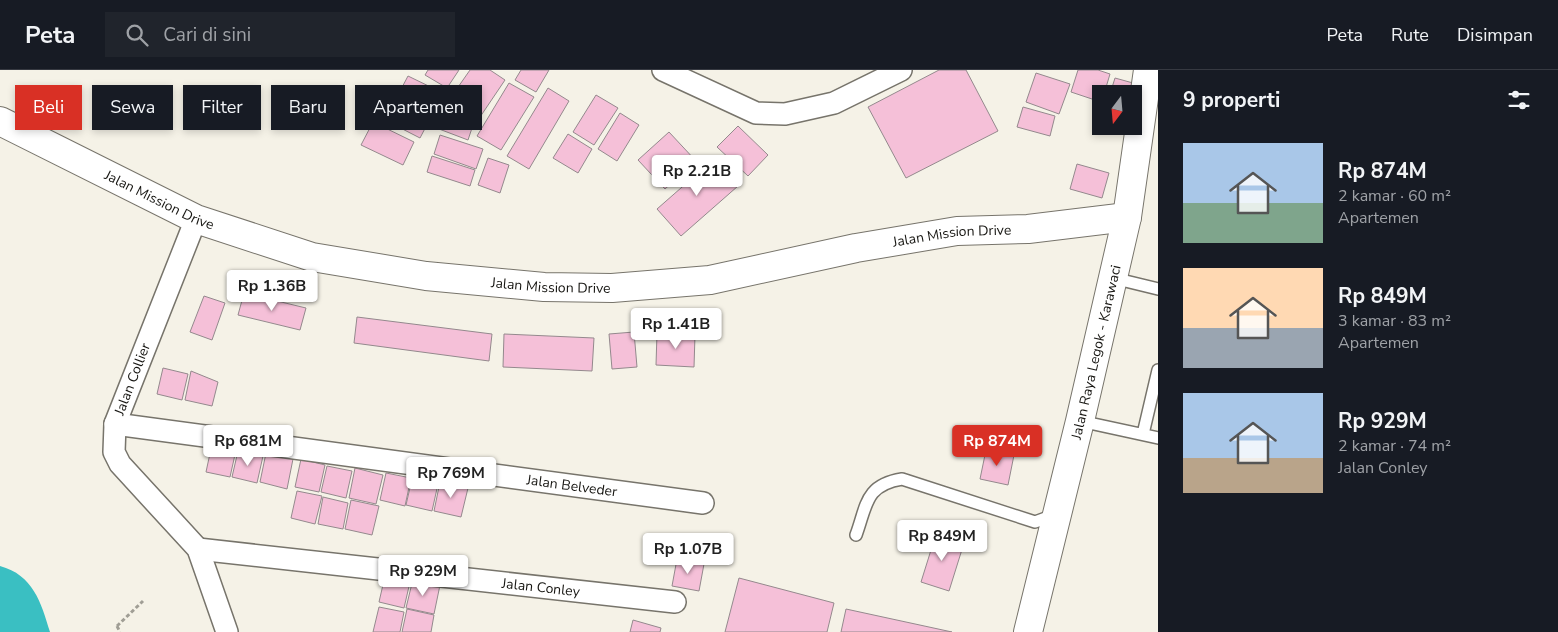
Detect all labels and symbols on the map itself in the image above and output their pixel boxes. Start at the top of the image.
north arrow [1092,85,1142,135]
pin: Rp 2.21B [645,154,749,197]
street label: Jalan Mission Drive [100,165,217,234]
street label: Jalan Mission Drive [890,220,1012,252]
street label: Jalan Raya Legok - Karawaci [1067,263,1126,442]
pin: Rp 1.36B [220,270,324,312]
street label: Jalan Mission Drive [489,273,611,298]
pin: Rp 1.41B [624,308,728,350]
street label: Jalan Collier [110,340,155,419]
pin: Rp 681M [202,424,294,467]
pin: Rp 874M [951,424,1043,467]
pin: Rp 769M [405,456,497,499]
street label: Jalan Belveder [524,470,618,501]
pin: Rp 849M [896,520,988,562]
pin: Rp 1.07B [636,532,740,575]
pin: Rp 929M [377,554,469,597]
street label: Jalan Conley [500,574,582,601]

